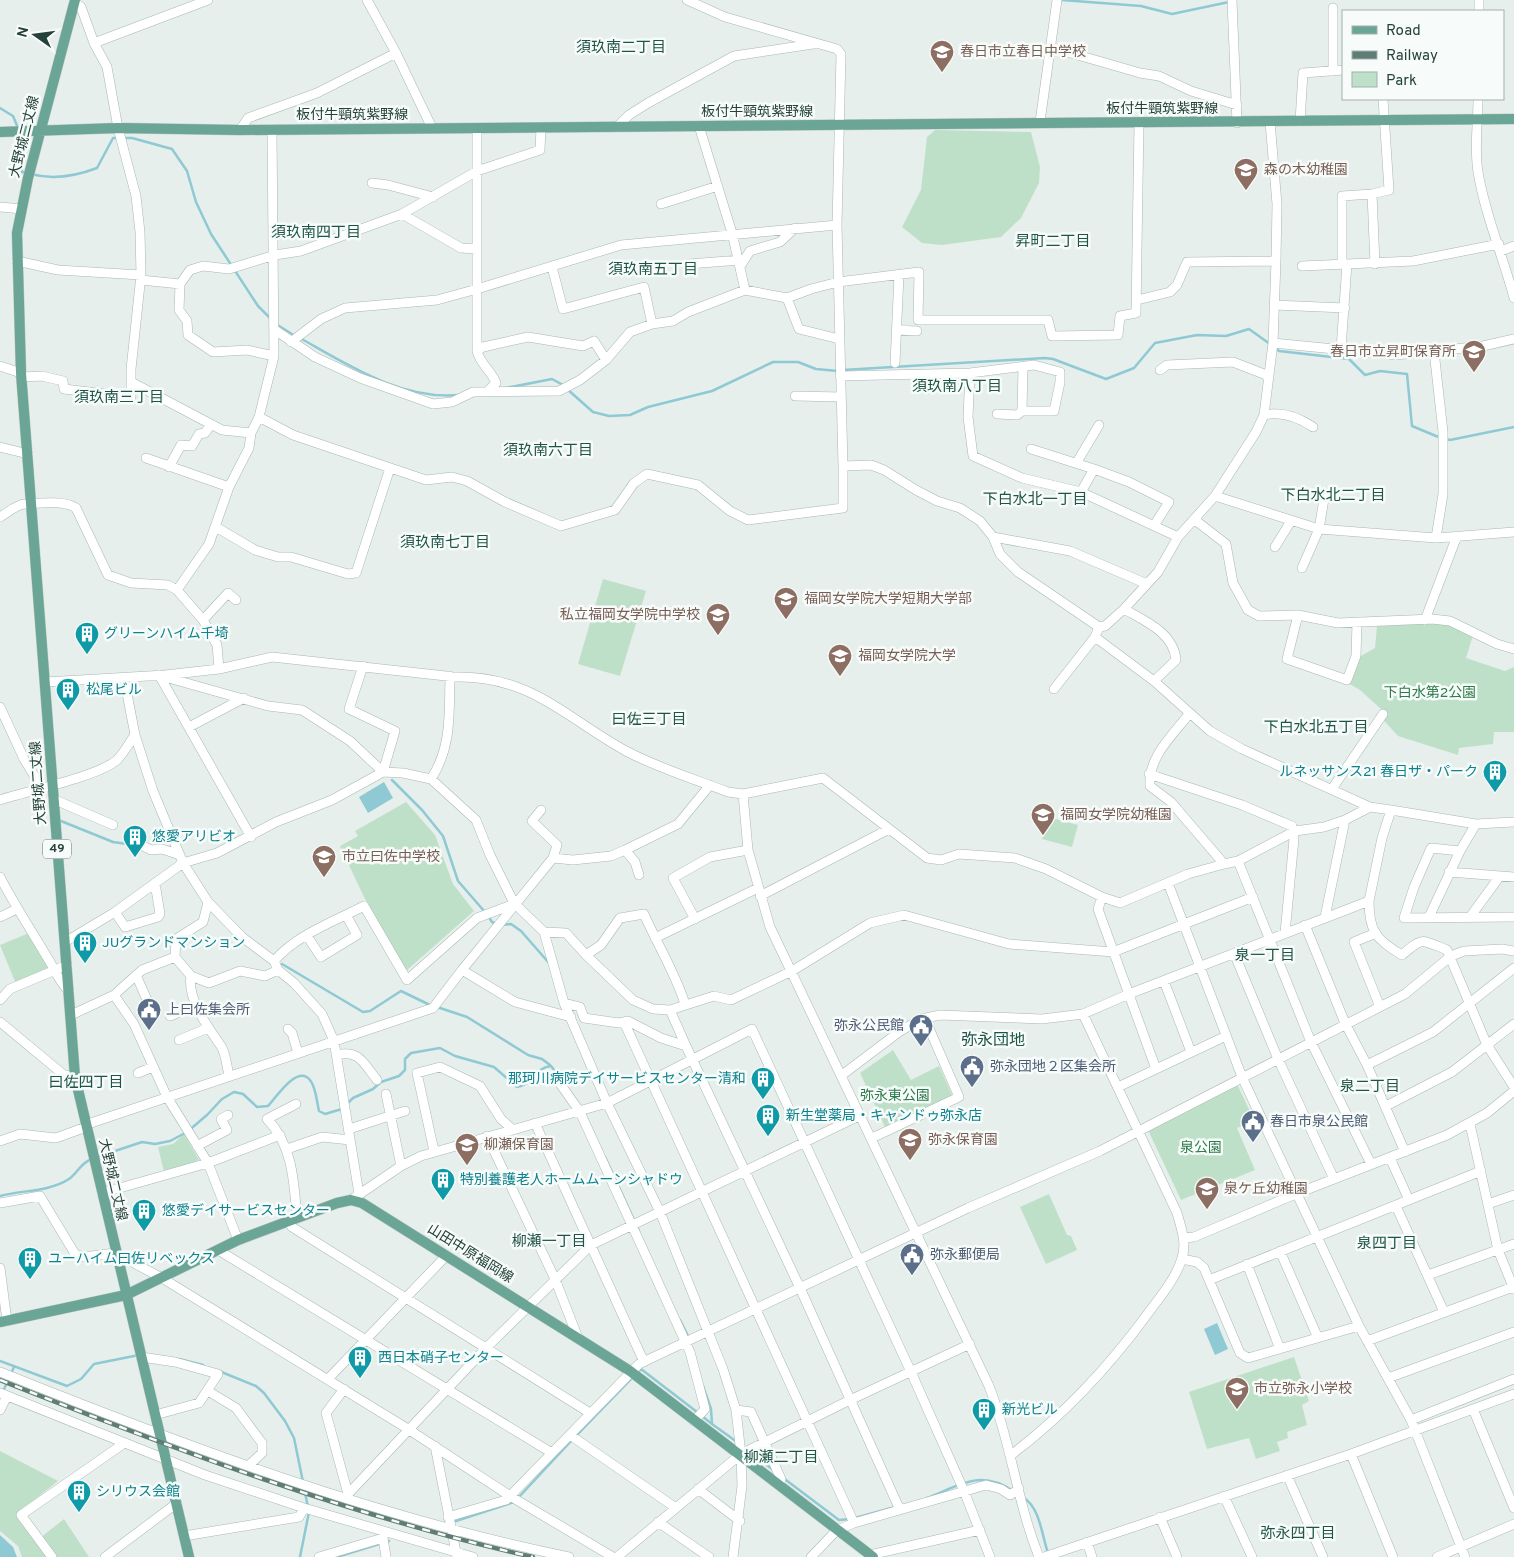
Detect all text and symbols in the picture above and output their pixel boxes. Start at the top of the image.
north arrow [10,10,60,60]
legend [1342,10,1504,100]
text: Road [1386,22,1421,41]
text: N [14,25,33,39]
district label: 須玖南二丁目 [576,39,666,58]
school or university icon: 春日市立春日中学校 [929,39,955,73]
place label: 春日市立春日中学校 [960,44,1086,61]
text: Railway [1386,47,1438,66]
text: Park [1386,72,1417,91]
street label: 大野城二丈線 [7,94,43,180]
street label: 板付牛頸筑紫野線 [1106,100,1218,118]
street label: 板付牛頸筑紫野線 [701,103,813,121]
street label: 板付牛頸筑紫野線 [296,106,408,124]
school or university icon: 森の木幼稚園 [1233,157,1259,191]
place label: 森の木幼稚園 [1264,162,1348,179]
district label: 須玖南四丁目 [271,224,361,243]
district label: 昇町二丁目 [1015,233,1091,252]
district label: 須玖南五丁目 [608,261,698,280]
school or university icon: 春日市立昇町保育所 [1461,339,1487,373]
place label: 春日市立昇町保育所 [1330,344,1456,361]
district label: 須玖南八丁目 [912,378,1002,397]
district label: 須玖南三丁目 [74,389,164,408]
district label: 須玖南六丁目 [503,442,593,461]
district label: 下白水北二丁目 [1280,486,1386,506]
district label: 下白水北一丁目 [982,490,1088,510]
district label: 須玖南七丁目 [400,534,490,553]
school or university icon: 福岡女学院大学短期大学部 [773,586,799,620]
place label: 福岡女学院大学短期大学部 [804,591,972,608]
school or university icon: 私立福岡女学院中学校 [705,602,731,636]
place label: 私立福岡女学院中学校 [560,607,700,624]
building icon: グリーンハイム千埼 [74,621,100,655]
place label: グリーンハイム千埼 [104,626,229,643]
school or university icon: 福岡女学院大学 [827,643,853,677]
place label: 福岡女学院大学 [858,648,956,665]
building icon: 松尾ビル [55,677,81,711]
place label: 松尾ビル [86,682,142,699]
park label: 下白水第2公園 [1384,684,1476,702]
district label: 曰佐三丁目 [611,711,687,730]
district label: 下白水北五丁目 [1263,718,1369,738]
street label: 大野城二丈線 [28,741,50,825]
building icon: ルネッサンス21 春日ザ・パーク [1482,759,1508,793]
place label: ルネッサンス21 春日ザ・パーク [1279,764,1478,781]
school or university icon: 福岡女学院幼稚園 [1030,802,1056,836]
place label: 福岡女学院幼稚園 [1060,807,1172,824]
building icon: 悠愛アリビオ [122,824,148,858]
place label: 悠愛アリビオ [152,829,236,846]
road number: 49 [43,840,71,859]
school or university icon: 市立曰佐中学校 [311,844,337,878]
place label: 市立曰佐中学校 [342,849,440,866]
building icon: JUグランドマンション [72,930,98,964]
place label: JUグランドマンション [102,935,245,952]
district label: 泉一丁目 [1235,947,1295,966]
public building icon: 上曰佐集会所 [136,997,162,1031]
place label: 上曰佐集会所 [166,1002,250,1019]
public building icon: 弥永公民館 [908,1013,934,1047]
place label: 弥永公民館 [834,1018,904,1035]
district label: 弥永団地 [961,1031,1025,1051]
public building icon: 弥永団地２区集会所 [959,1054,985,1088]
place label: 弥永団地２区集会所 [990,1059,1116,1076]
building icon: 那珂川病院デイサービスセンター清和 [750,1066,776,1100]
place label: 那珂川病院デイサービスセンター清和 [508,1071,746,1088]
district label: 曰佐四丁目 [48,1074,124,1093]
district label: 泉二丁目 [1340,1078,1400,1097]
park label: 弥永東公園 [860,1088,930,1105]
building icon: 新生堂薬局・キャンドゥ弥永店 [755,1103,781,1137]
place label: 新生堂薬局・キャンドゥ弥永店 [786,1108,982,1125]
public building icon: 春日市泉公民館 [1240,1109,1266,1143]
place label: 春日市泉公民館 [1270,1113,1368,1131]
school or university icon: 弥永保育園 [897,1127,923,1161]
school or university icon: 柳瀬保育園 [454,1132,480,1166]
place label: 弥永保育園 [928,1132,998,1149]
place label: 柳瀬保育園 [484,1136,554,1154]
street label: 大野城二丈線 [94,1137,130,1223]
park label: 泉公園 [1180,1139,1222,1157]
building icon: 特別養護老人ホームムーンシャドウ [430,1167,456,1201]
place label: 特別養護老人ホームムーンシャドウ [460,1172,683,1189]
school or university icon: 泉ケ丘幼稚園 [1194,1176,1220,1210]
place label: 泉ケ丘幼稚園 [1224,1180,1308,1198]
building icon: 悠愛デイサービスセンター [131,1198,157,1232]
place label: 悠愛デイサービスセンター [162,1203,330,1220]
street label: 山田中原福岡線 [424,1221,516,1287]
district label: 柳瀬一丁目 [511,1233,587,1252]
district label: 泉四丁目 [1357,1235,1417,1254]
public building icon: 弥永郵便局 [899,1242,925,1276]
building icon: ユーハイム曰佐リベックス [17,1246,43,1280]
place label: 弥永郵便局 [930,1247,1000,1264]
place label: ユーハイム曰佐リベックス [48,1251,215,1268]
building icon: 西日本硝子センター [347,1345,373,1379]
place label: 西日本硝子センター [378,1350,504,1367]
school or university icon: 市立弥永小学校 [1224,1376,1250,1410]
place label: 市立弥永小学校 [1254,1381,1352,1398]
building icon: 新光ビル [971,1397,997,1431]
place label: 新光ビル [1002,1402,1058,1419]
district label: 柳瀬二丁目 [743,1449,819,1468]
building icon: シリウス会館 [66,1479,92,1513]
place label: シリウス会館 [96,1484,180,1501]
district label: 弥永四丁目 [1260,1525,1336,1544]

